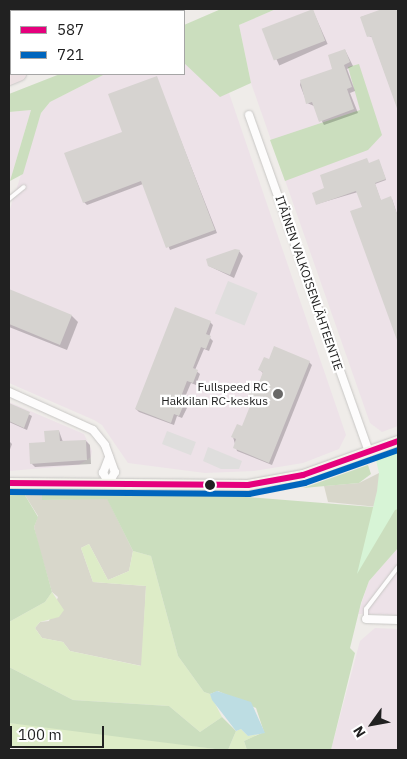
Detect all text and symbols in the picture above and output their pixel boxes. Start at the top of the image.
legend [10,10,185,75]
text: 587 [57,20,84,39]
text: 721 [57,45,84,64]
street label: ITÄINEN VALKOISENLÄHTEENTIE [272,194,346,372]
place label: Fullspeed RC Hakkilan RC-keskus [161,380,268,408]
marker: Fullspeed RC Hakkilan RC-keskus [272,388,284,400]
unlabelled marker [205,480,215,490]
north arrow [347,699,397,749]
scale bar [12,716,106,748]
text: N [349,723,370,741]
text: 100 m [18,725,62,744]

